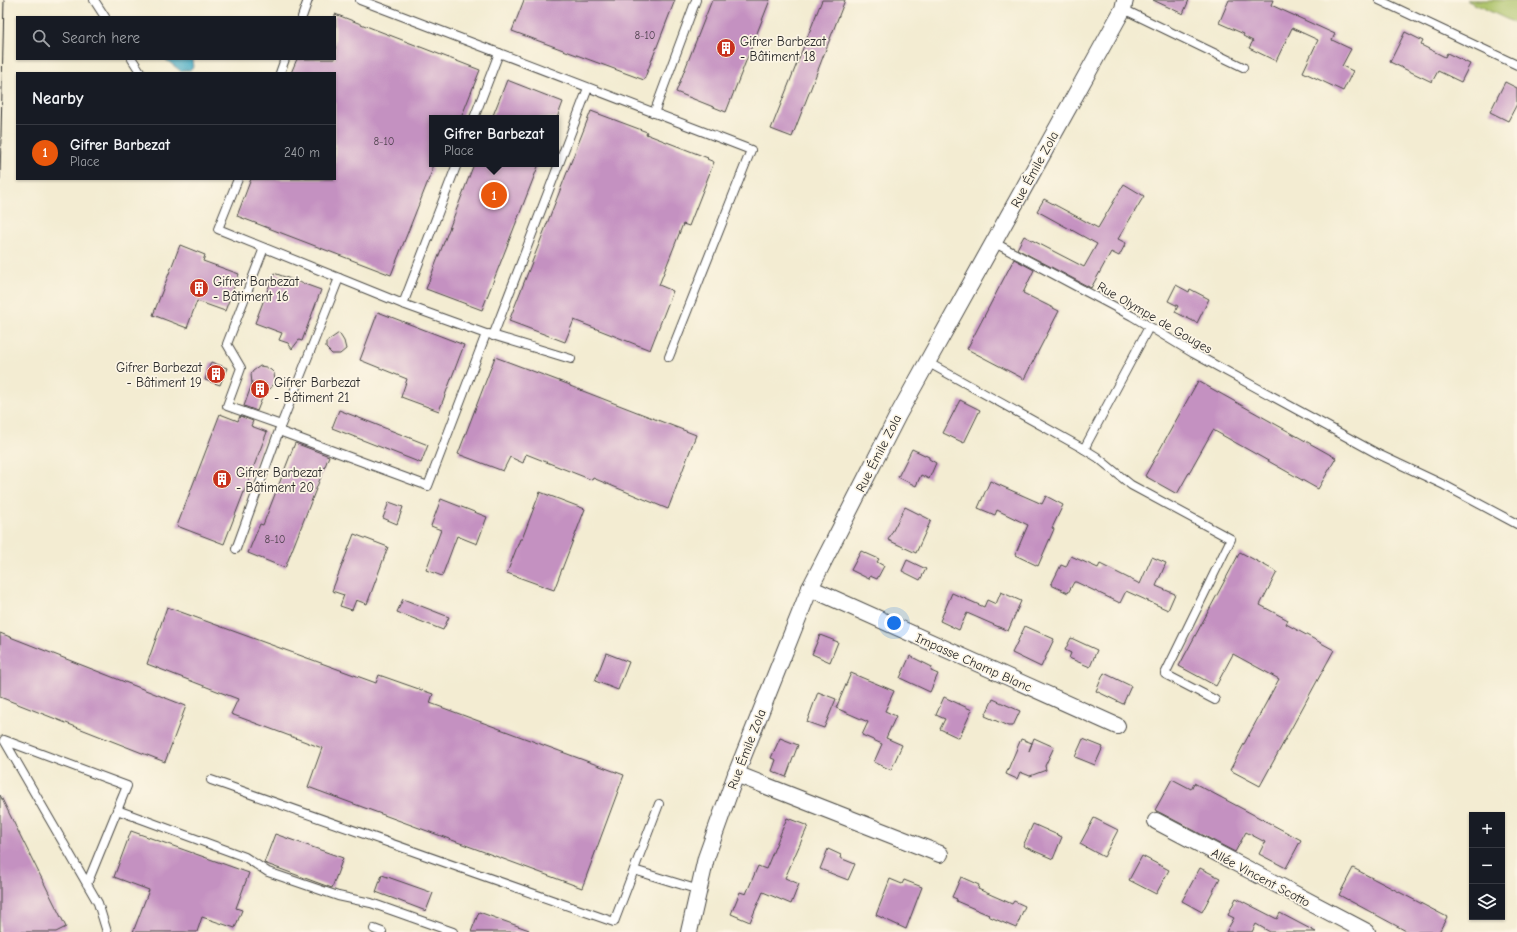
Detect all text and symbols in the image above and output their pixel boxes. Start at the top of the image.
search box [16,16,336,60]
icon: search [30,27,52,49]
text: Search here [62,29,140,47]
house number: 8-10 [634,29,656,42]
place label: Gifrer Barbezat - Bâtiment 18 [740,34,827,64]
building icon: Gifrer Barbezat - Bâtiment 18 [715,37,737,59]
text: Nearby [32,89,83,108]
popup [429,115,559,167]
text: Gifrer Barbezat [444,125,544,143]
street label: Rue Émile Zola [1007,128,1061,210]
house number: 8-10 [373,135,395,148]
text: Gifrer Barbezat [70,136,170,154]
text: Place [444,143,474,158]
text: 1 [42,145,48,160]
text: 240 m [284,145,320,160]
text: Place [70,154,100,169]
pin: 1 [481,180,507,210]
place label: Gifrer Barbezat - Bâtiment 16 [213,274,300,304]
building icon: Gifrer Barbezat - Bâtiment 16 [188,277,210,299]
street label: Rue Olympe de Gouges [1095,278,1215,356]
place label: Gifrer Barbezat - Bâtiment 19 [116,360,203,390]
building icon: Gifrer Barbezat - Bâtiment 19 [205,363,227,385]
place label: Gifrer Barbezat - Bâtiment 21 [274,375,361,405]
building icon: Gifrer Barbezat - Bâtiment 21 [249,378,271,400]
street label: Rue Émile Zola [852,412,904,494]
place label: Gifrer Barbezat - Bâtiment 20 [236,465,323,495]
building icon: Gifrer Barbezat - Bâtiment 20 [211,468,233,490]
house number: 8-10 [264,533,286,546]
your location [884,613,904,633]
street label: Impasse Champ Blanc [913,630,1034,695]
street label: Rue Émile Zola [723,707,769,791]
map controls [1469,812,1505,920]
button: + [1469,812,1505,848]
street label: Allée Vincent Scotto [1209,845,1313,910]
button: − [1469,848,1505,884]
button: layers [1469,884,1505,920]

